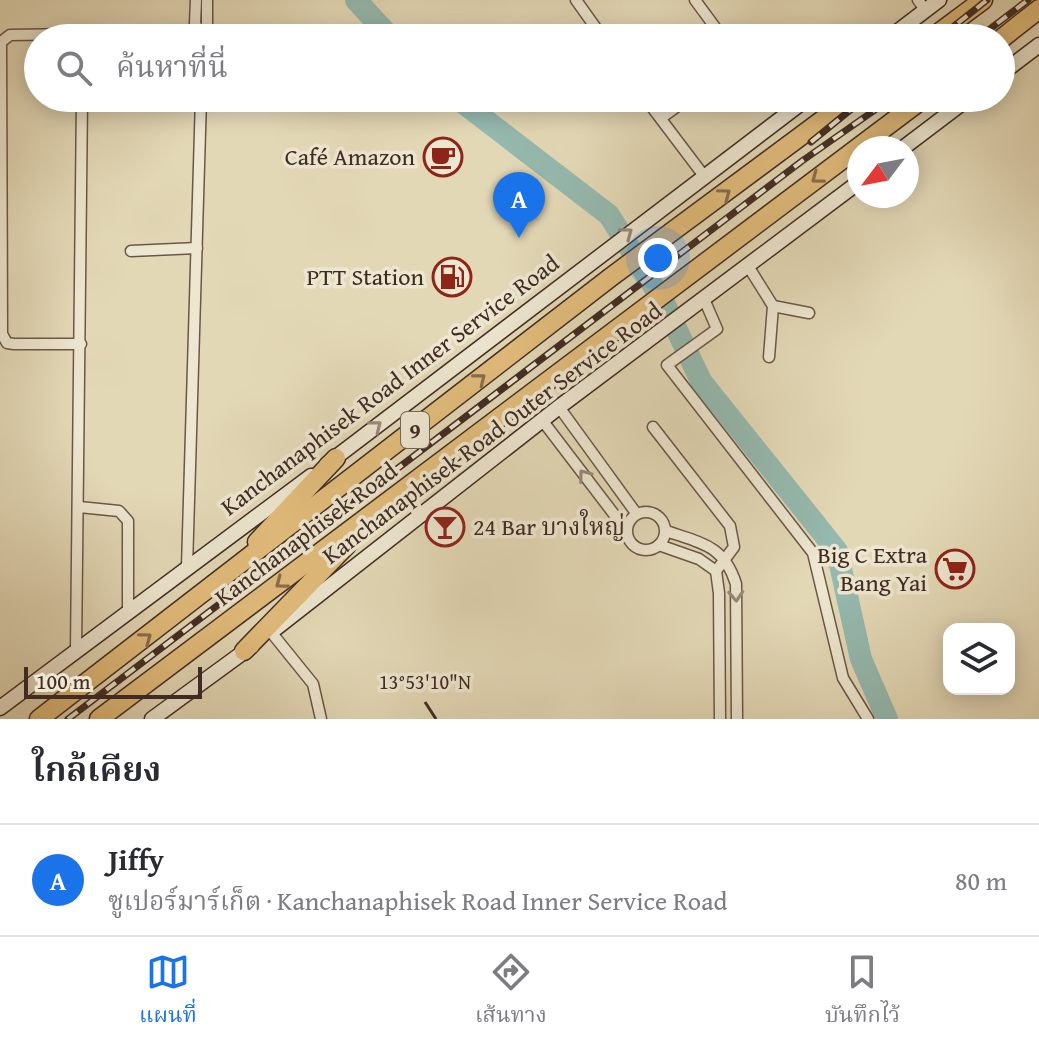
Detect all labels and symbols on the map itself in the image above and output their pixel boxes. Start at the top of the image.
cafe icon: Café Amazon [422,136,464,178]
north arrow [847,136,919,208]
place label: Café Amazon [285,139,416,174]
one-way arrow [811,169,825,183]
pin: A [493,172,545,238]
one-way arrow [716,189,730,203]
one-way arrow [618,229,632,243]
your location [638,238,678,278]
street label: Kanchanaphisek Road Inner Service Road [213,245,566,524]
fuel station icon: PTT Station [431,256,473,298]
place label: PTT Station [306,259,425,294]
street label: Kanchanaphisek Road Outer Service Road [315,293,669,572]
one-way arrow [471,375,486,389]
road number: 9 [401,412,429,448]
one-way arrow [367,422,382,436]
street label: Kanchanaphisek Road [207,453,404,614]
one-way arrow [579,469,594,484]
bar icon: 24 Bar บางใหญ่ [424,506,466,548]
place label: 24 Bar บางใหญ่ [473,509,625,544]
place label: Big C Extra Bang Yai [817,537,928,600]
supermarket icon: Big C Extra Bang Yai [934,548,976,590]
one-way arrow [275,574,289,588]
one-way arrow [727,590,744,603]
one-way arrow [137,634,152,648]
scale bar [24,663,202,699]
text: 13°53'10"N [379,667,471,696]

